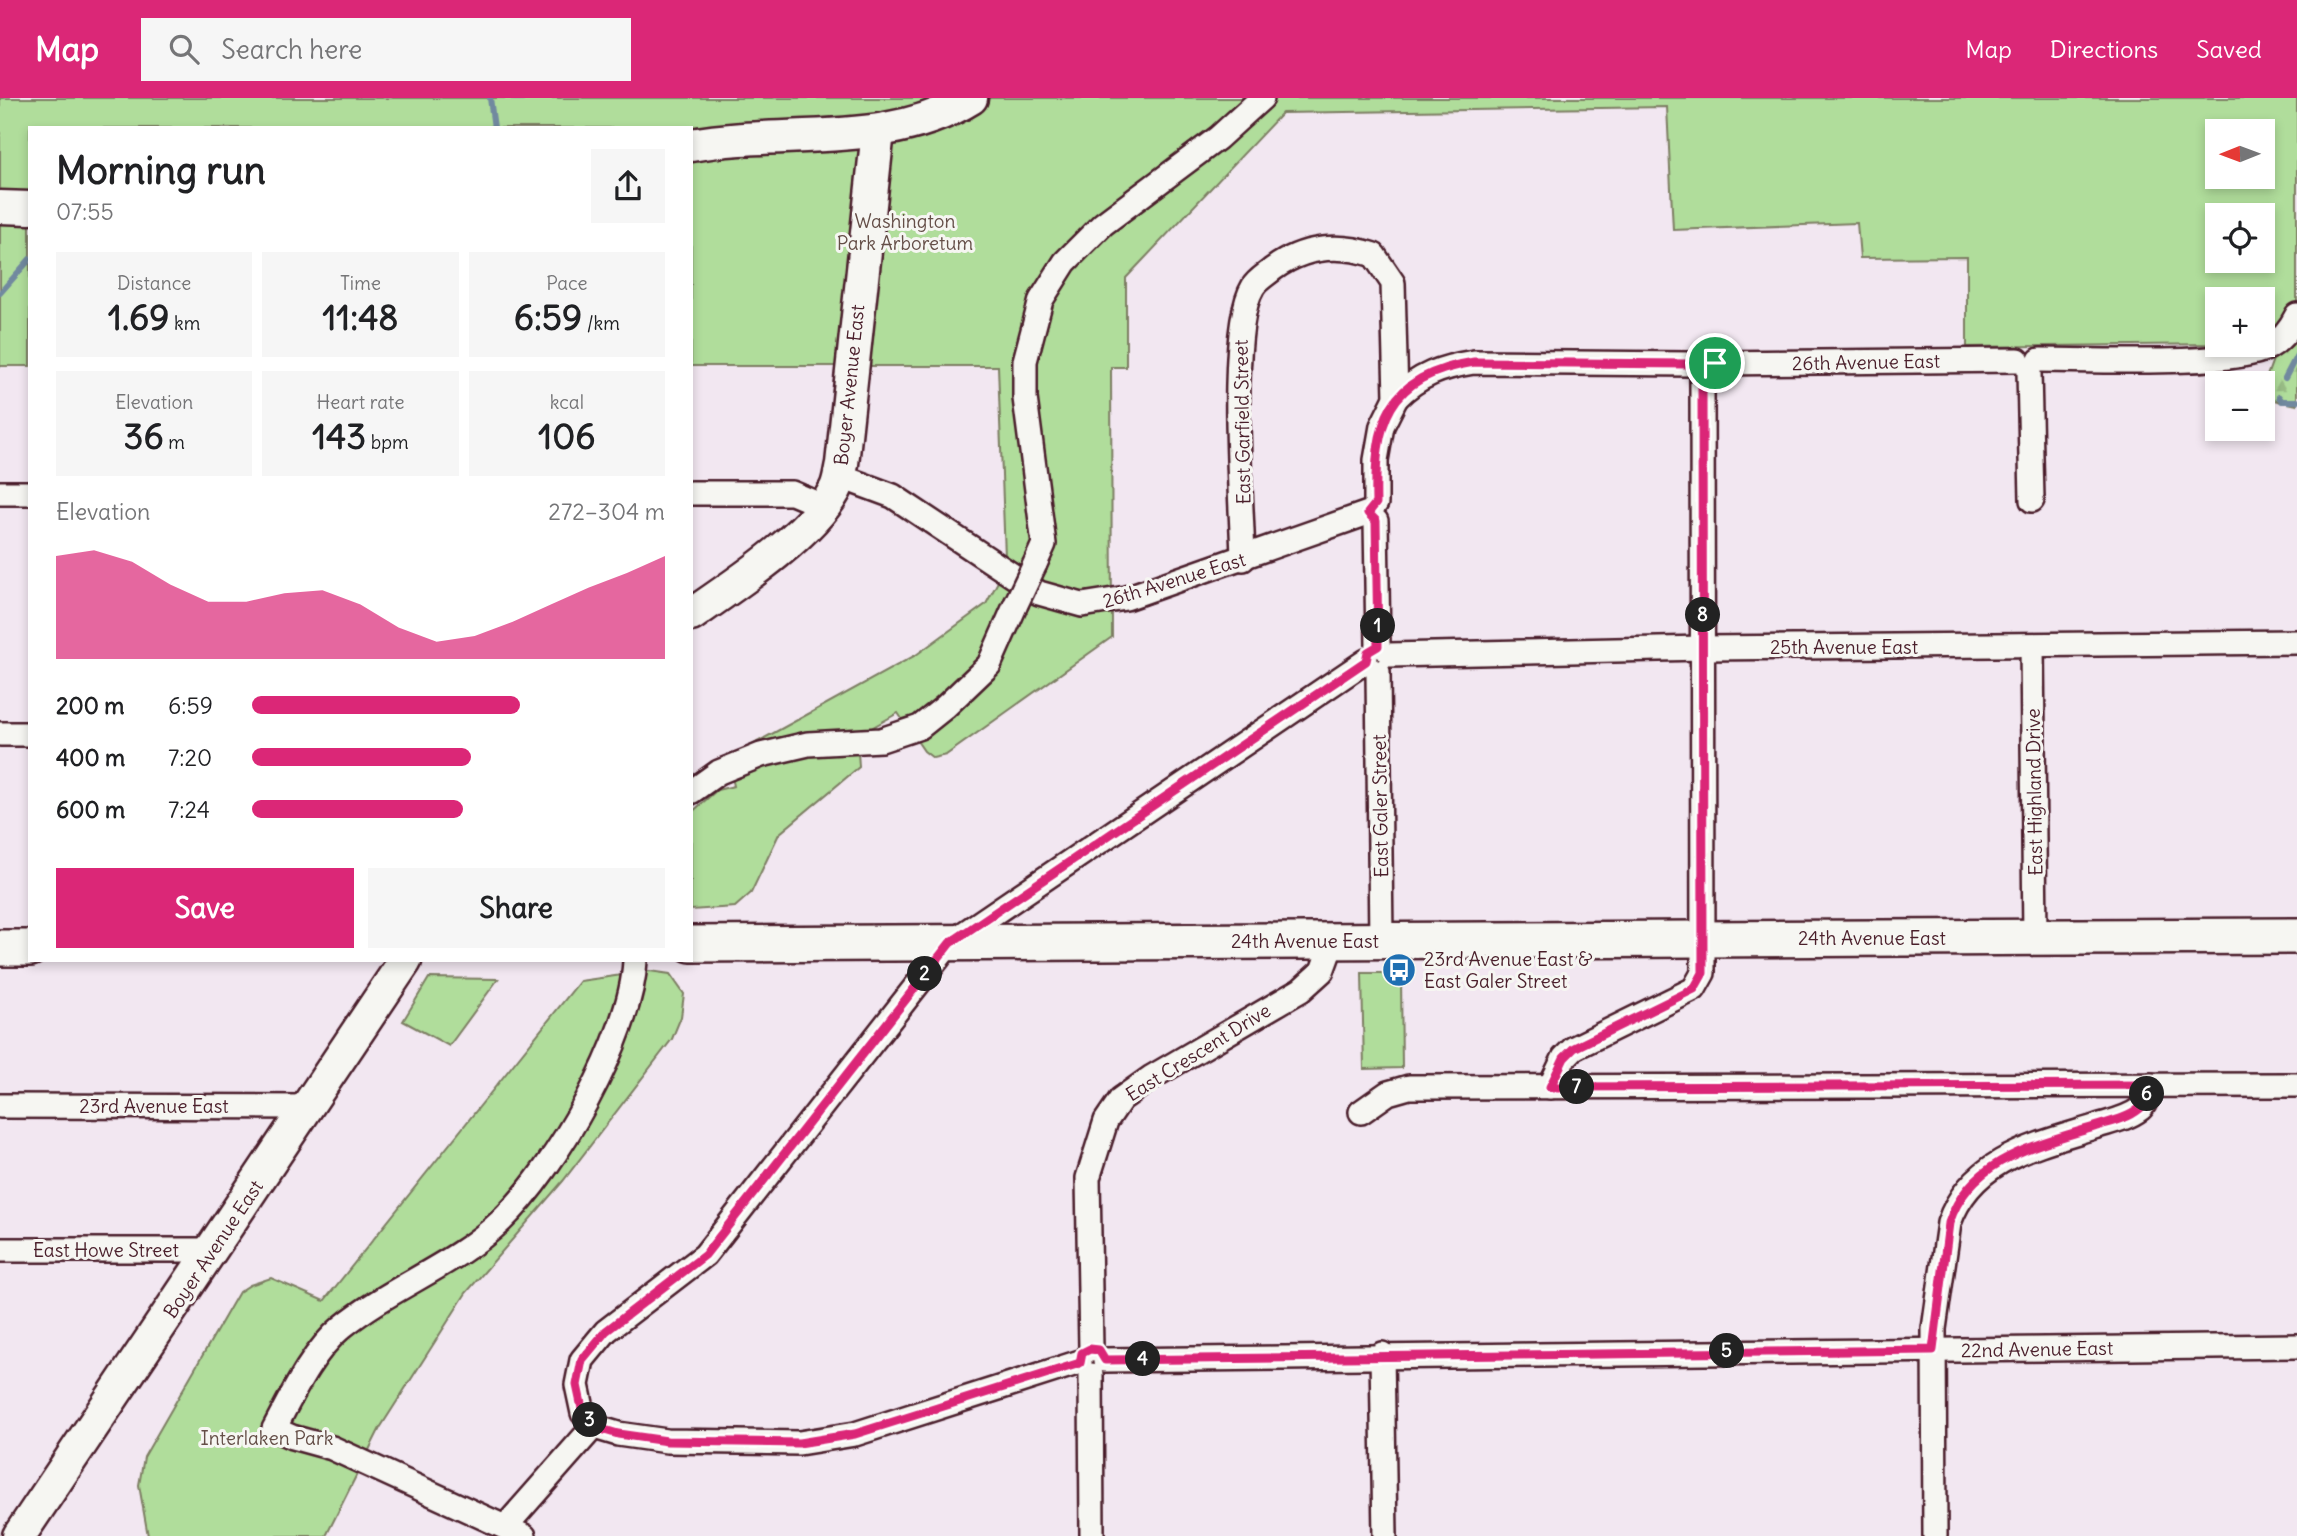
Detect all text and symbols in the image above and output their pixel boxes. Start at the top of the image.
search box [141,18,631,81]
text: Map [35,28,99,70]
icon: search [165,30,203,68]
text: Search here [221,33,362,66]
text: Map [1965,34,2012,64]
text: Directions [2050,34,2158,64]
text: Saved [2196,34,2262,64]
north arrow [2205,119,2275,189]
map controls [2205,119,2275,441]
text: Morning run [56,147,266,194]
button: share [591,149,665,223]
text: 07:55 [56,197,114,226]
button: locate [2205,203,2275,273]
park label: Washington Park Arboretum [837,209,973,255]
text: Distance [117,271,191,295]
text: Time [340,271,381,295]
text: Pace [546,271,587,295]
button: + [2205,287,2275,357]
text: 1.69 [108,295,169,339]
text: 11:48 [322,295,399,339]
text: 6:59 [514,295,582,339]
street label: Boyer Avenue East [829,303,869,467]
text: km [169,311,200,335]
text: /km [582,311,620,335]
pin [1685,333,1745,393]
street label: East Garfield Street [1229,339,1255,505]
icon: arrive [1696,344,1734,382]
street label: 26th Avenue East [1792,349,1940,375]
button: − [2205,371,2275,441]
text: Elevation [115,390,193,414]
text: Heart rate [316,390,405,414]
text: kcal [550,390,584,414]
text: 36 [124,414,164,458]
text: 143 [312,414,366,458]
text: 106 [538,414,595,458]
text: m [164,430,185,454]
text: bpm [366,430,409,454]
text: Elevation [56,497,150,526]
text: 272–304 m [548,497,665,526]
street label: 26th Avenue East [1100,547,1248,613]
pin: 8 [1686,598,1720,632]
text: 8 [1697,602,1708,626]
pin: 1 [1360,608,1396,644]
text: 1 [1374,613,1381,637]
street label: 25th Avenue East [1770,635,1918,659]
text: 200 m [56,691,125,720]
text: 6:59 [168,691,213,720]
street label: East Highland Drive [2021,708,2047,876]
street label: East Galer Street [1367,734,1393,878]
text: 400 m [56,743,125,772]
text: 7:20 [168,743,212,772]
text: 600 m [56,795,125,824]
text: 7:24 [168,795,210,824]
button: Save [56,868,354,948]
button: Share [368,868,665,948]
street label: 24th Avenue East [1798,926,1946,950]
street label: 24th Avenue East [1231,929,1379,953]
place label: 23rd Avenue East & East Galer Street [1424,947,1593,993]
bus stop icon: 23rd Avenue East & East Galer Street [1380,951,1418,989]
pin: 2 [908,956,942,992]
text: 2 [919,961,930,985]
street label: East Crescent Drive [1121,998,1275,1106]
pin: 7 [1560,1070,1594,1104]
text: 7 [1572,1074,1581,1098]
pin: 6 [2130,1076,2164,1112]
text: 6 [2141,1081,2152,1105]
street label: 23rd Avenue East [79,1094,229,1118]
street label: Boyer Avenue East [158,1175,268,1323]
street label: East Howe Street [33,1238,179,1262]
pin: 5 [1710,1334,1744,1368]
street label: 22nd Avenue East [1961,1336,2113,1362]
text: 5 [1721,1338,1732,1362]
pin: 4 [1126,1342,1160,1376]
text: 4 [1137,1346,1148,1370]
pin: 3 [572,1402,608,1438]
text: 3 [584,1407,595,1431]
park label: Interlaken Park [201,1426,334,1450]

